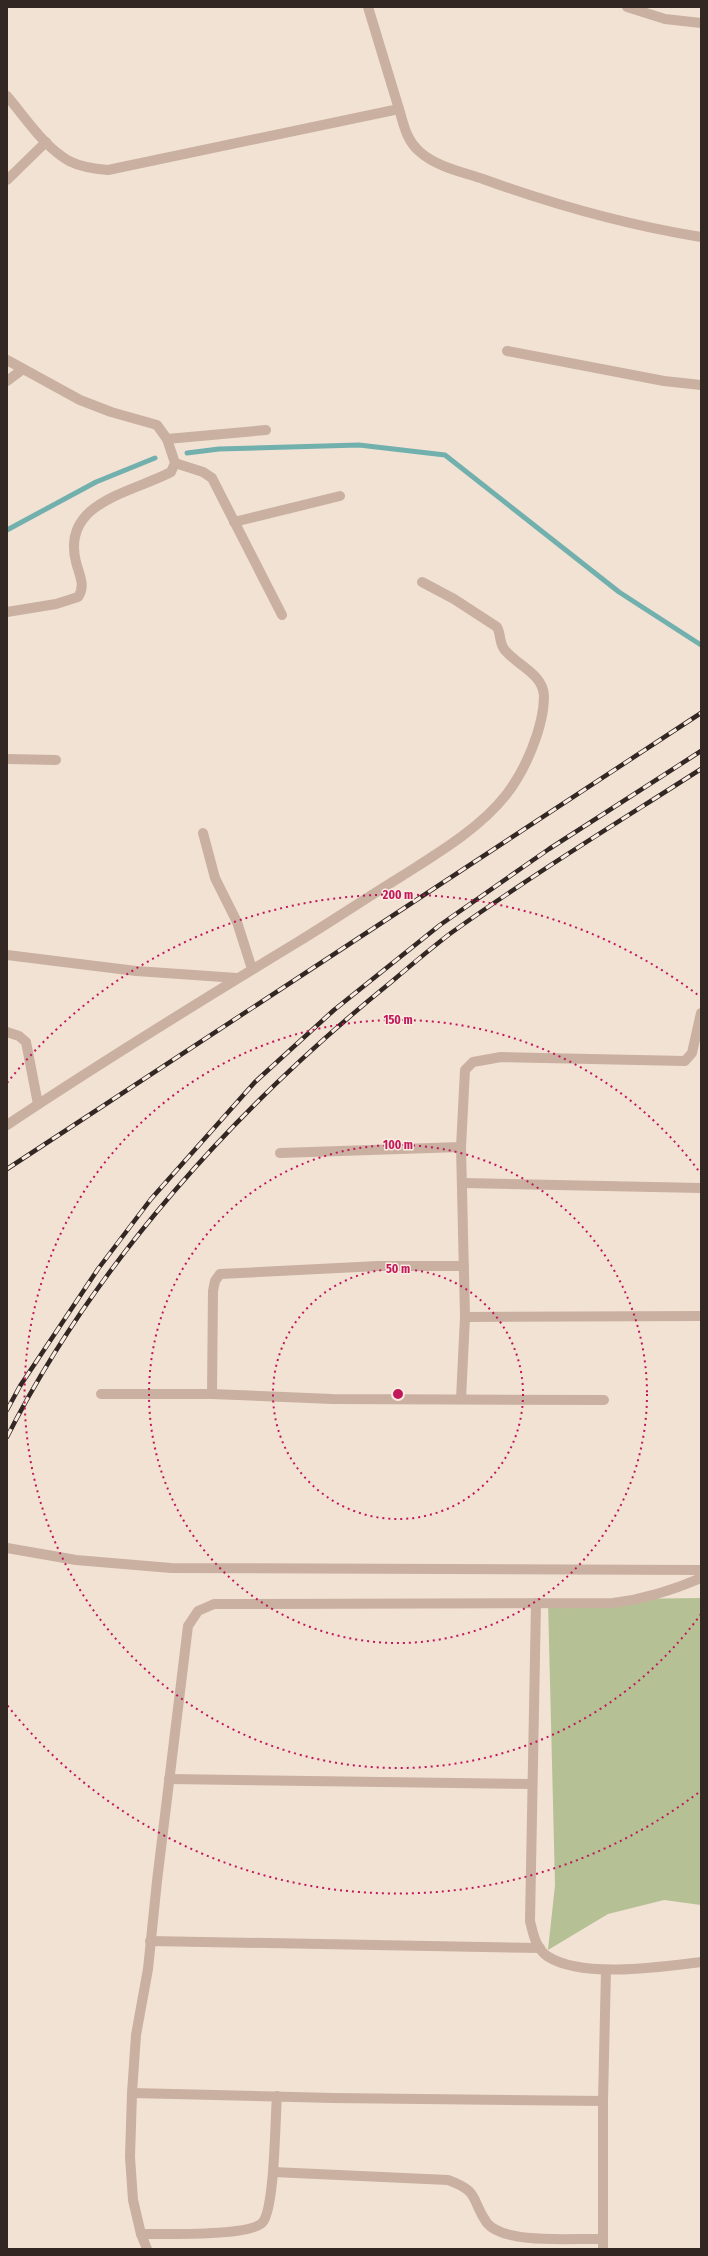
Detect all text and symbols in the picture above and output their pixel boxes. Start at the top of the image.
text: 200 m [382,888,413,902]
text: 150 m [383,1013,413,1027]
text: 100 m [383,1138,413,1152]
text: 50 m [386,1262,410,1276]
centre of rings [391,1387,405,1401]

